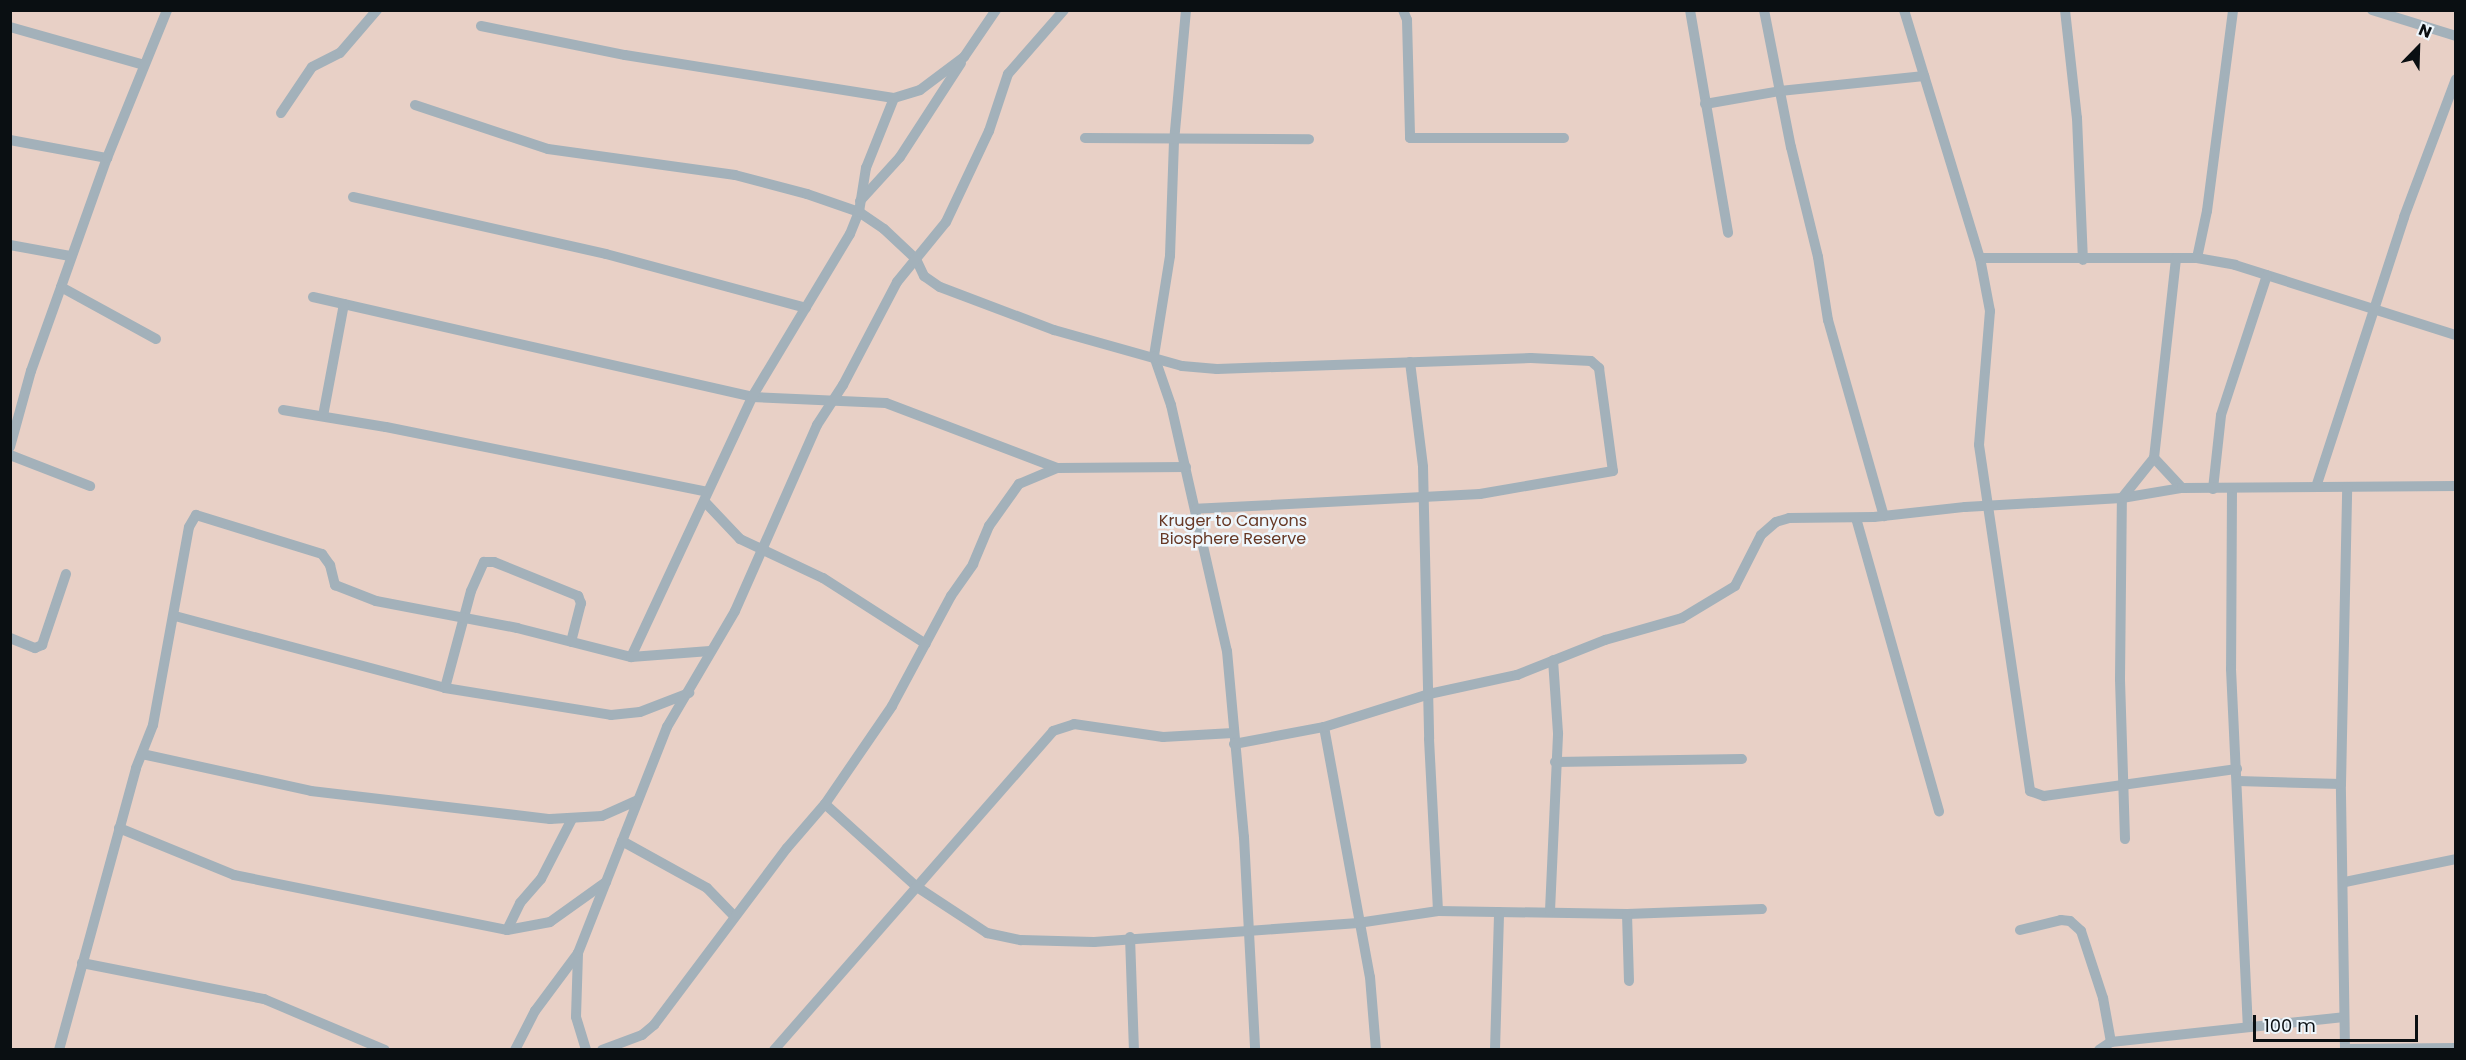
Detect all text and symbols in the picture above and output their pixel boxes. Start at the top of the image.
north arrow [2388,18,2448,78]
text: N [2415,18,2435,44]
park label: Kruger to Canyons Biosphere Reserve [1159,511,1307,549]
scale bar [2256,1003,2421,1041]
text: 100 m [2264,1013,2316,1038]

